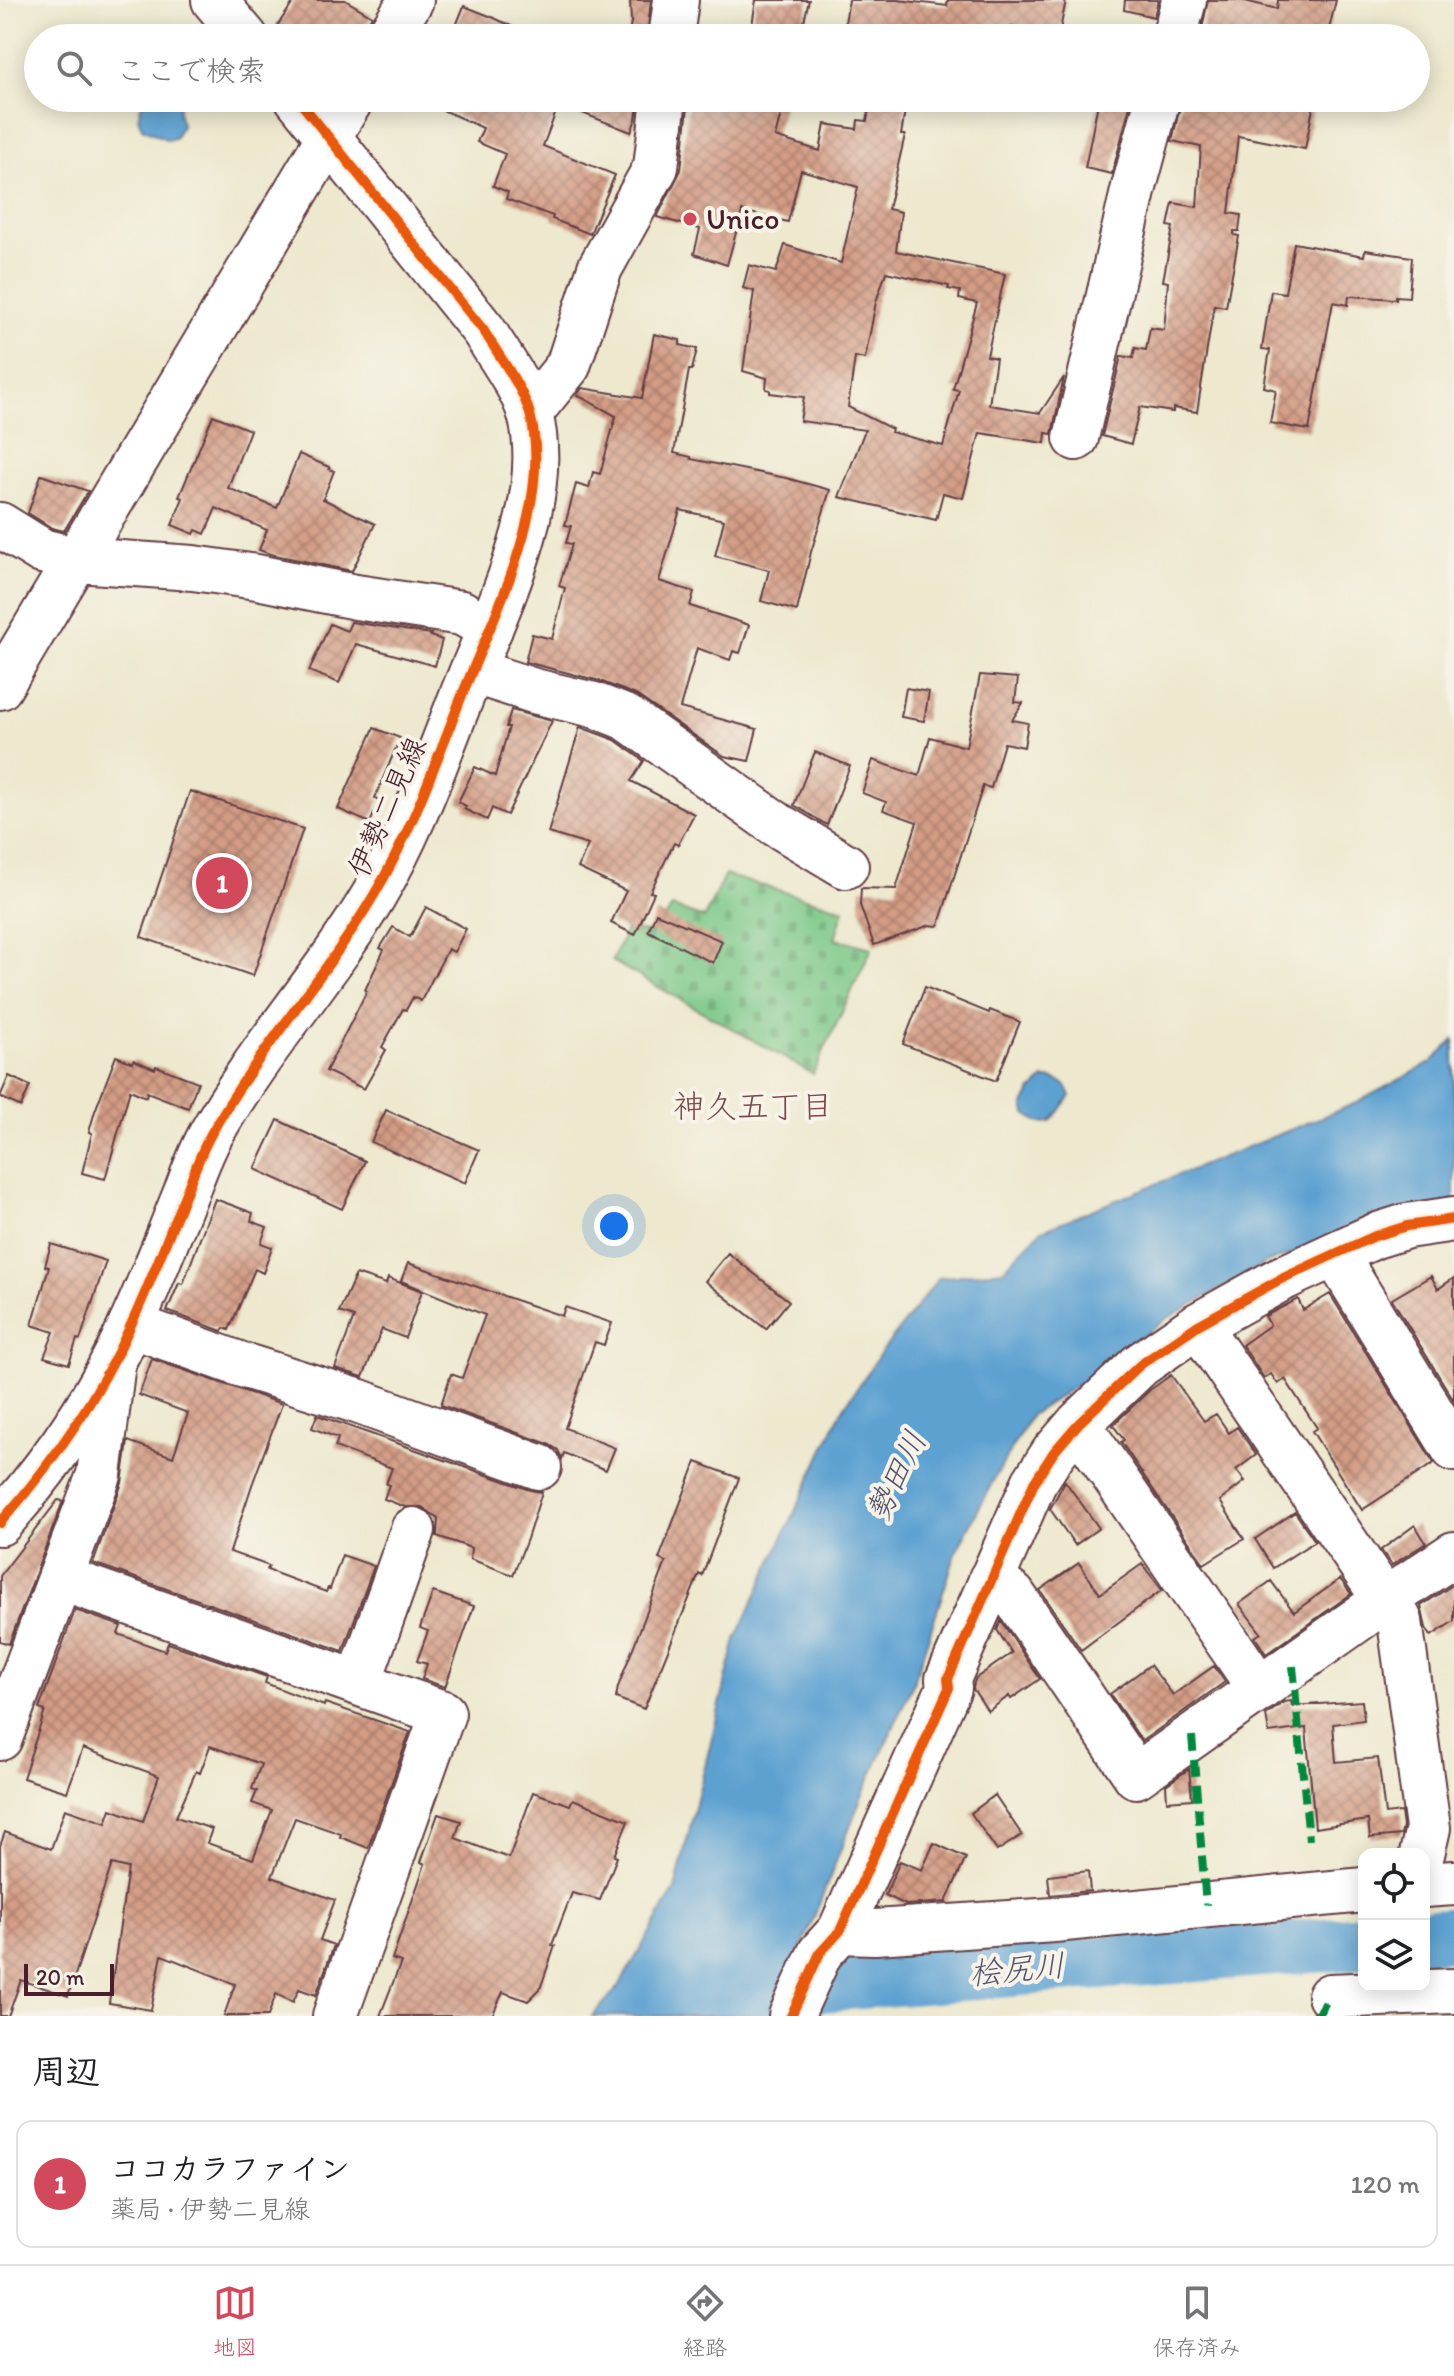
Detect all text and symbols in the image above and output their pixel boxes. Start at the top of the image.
search box [24,24,1430,112]
icon: search [52,46,96,90]
text: ここで検索 [116,52,266,89]
place label: Unico [706,200,779,237]
marker: Unico [681,210,699,228]
street label: 伊勢二見線 [339,731,434,883]
pin: 1 [196,853,248,913]
district label: 神久五丁目 [673,1087,833,1125]
your location [594,1206,634,1246]
water label: 勢田川 [858,1425,934,1527]
map controls [1358,1848,1430,1992]
button: locate [1358,1848,1430,1920]
button: layers [1358,1920,1430,1992]
water label: 桧尻川 [968,1946,1066,1992]
scale bar [24,1960,114,1996]
text: 20 m [36,1964,85,1991]
text: 周辺 [32,2051,100,2092]
text: ココカラファイン [110,2150,350,2187]
text: 1 [54,2168,66,2200]
text: 120 m [1351,2168,1420,2200]
text: 薬局 · 伊勢二見線 [110,2193,310,2225]
tab: 地図 [213,2281,257,2361]
tab: 経路 [683,2281,727,2361]
tab: 保存済み [1153,2281,1241,2361]

